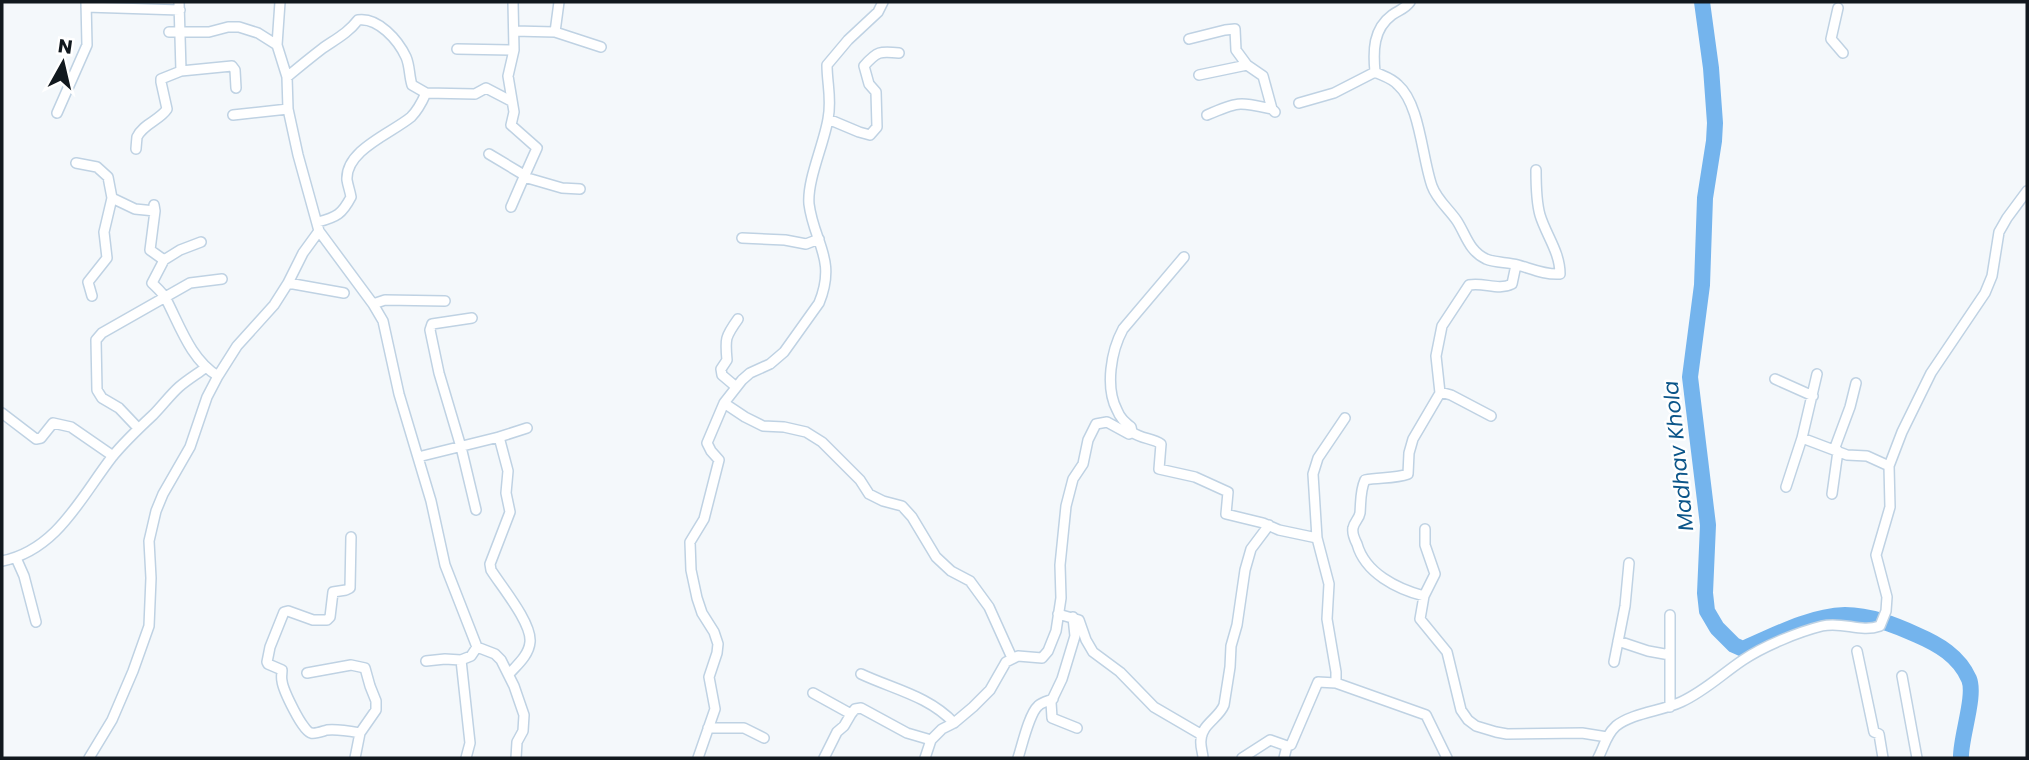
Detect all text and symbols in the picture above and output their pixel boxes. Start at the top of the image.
north arrow [28,28,98,98]
text: N [56,32,74,61]
water label: Madhav Khola [1656,379,1700,533]

